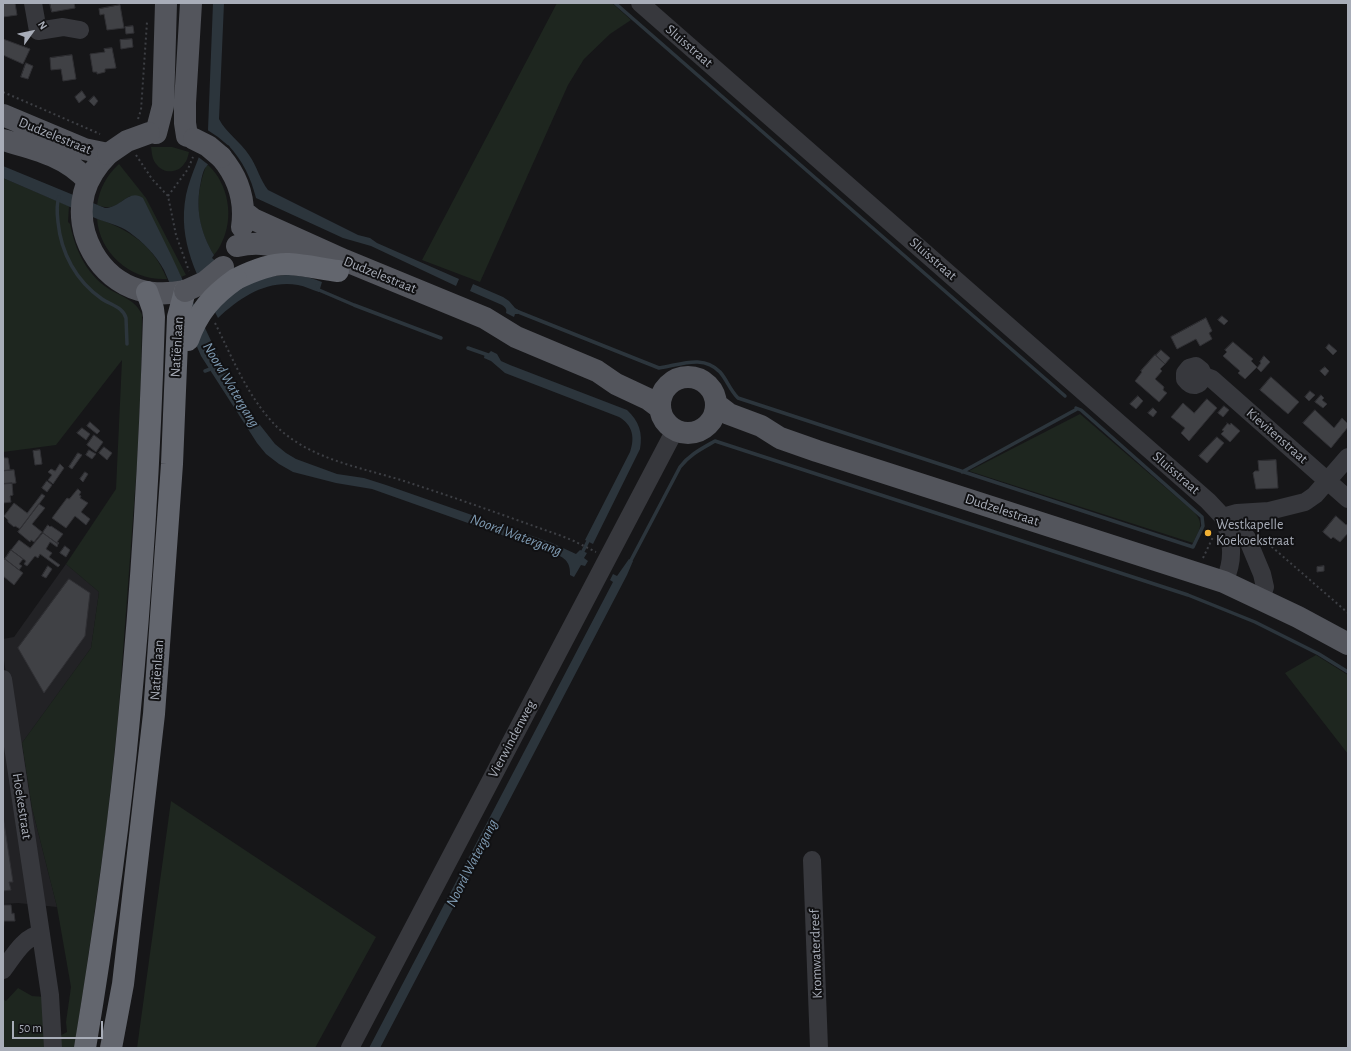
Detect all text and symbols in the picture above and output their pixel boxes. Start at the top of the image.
north arrow [12,12,52,52]
text: N [36,19,49,31]
street label: Sluisstraat [662,21,716,71]
street label: Dudzelestraat [16,114,94,158]
street label: Sluisstraat [906,234,960,284]
street label: Dudzelestraat [341,253,419,297]
street label: Natiënlaan [167,316,187,378]
water label: Noord Watergang [199,339,263,431]
street label: Kievitenstraat [1243,405,1311,467]
street label: Sluisstraat [1149,448,1203,498]
street label: Dudzelestraat [963,490,1041,530]
water label: Noord Watergang [468,510,564,560]
place label: Westkapelle Koekoekstraat [1216,517,1294,550]
marker: Westkapelle Koekoekstraat [1203,528,1213,538]
street label: Natiënlaan [147,639,167,701]
street label: Vierwindenweg [485,697,539,781]
street label: Hoekestraat [8,772,36,840]
water label: Noord Watergang [442,816,502,910]
street label: Kromwaterdreef [806,909,826,999]
scale bar [14,1013,105,1039]
text: 50 m [19,1022,42,1034]

